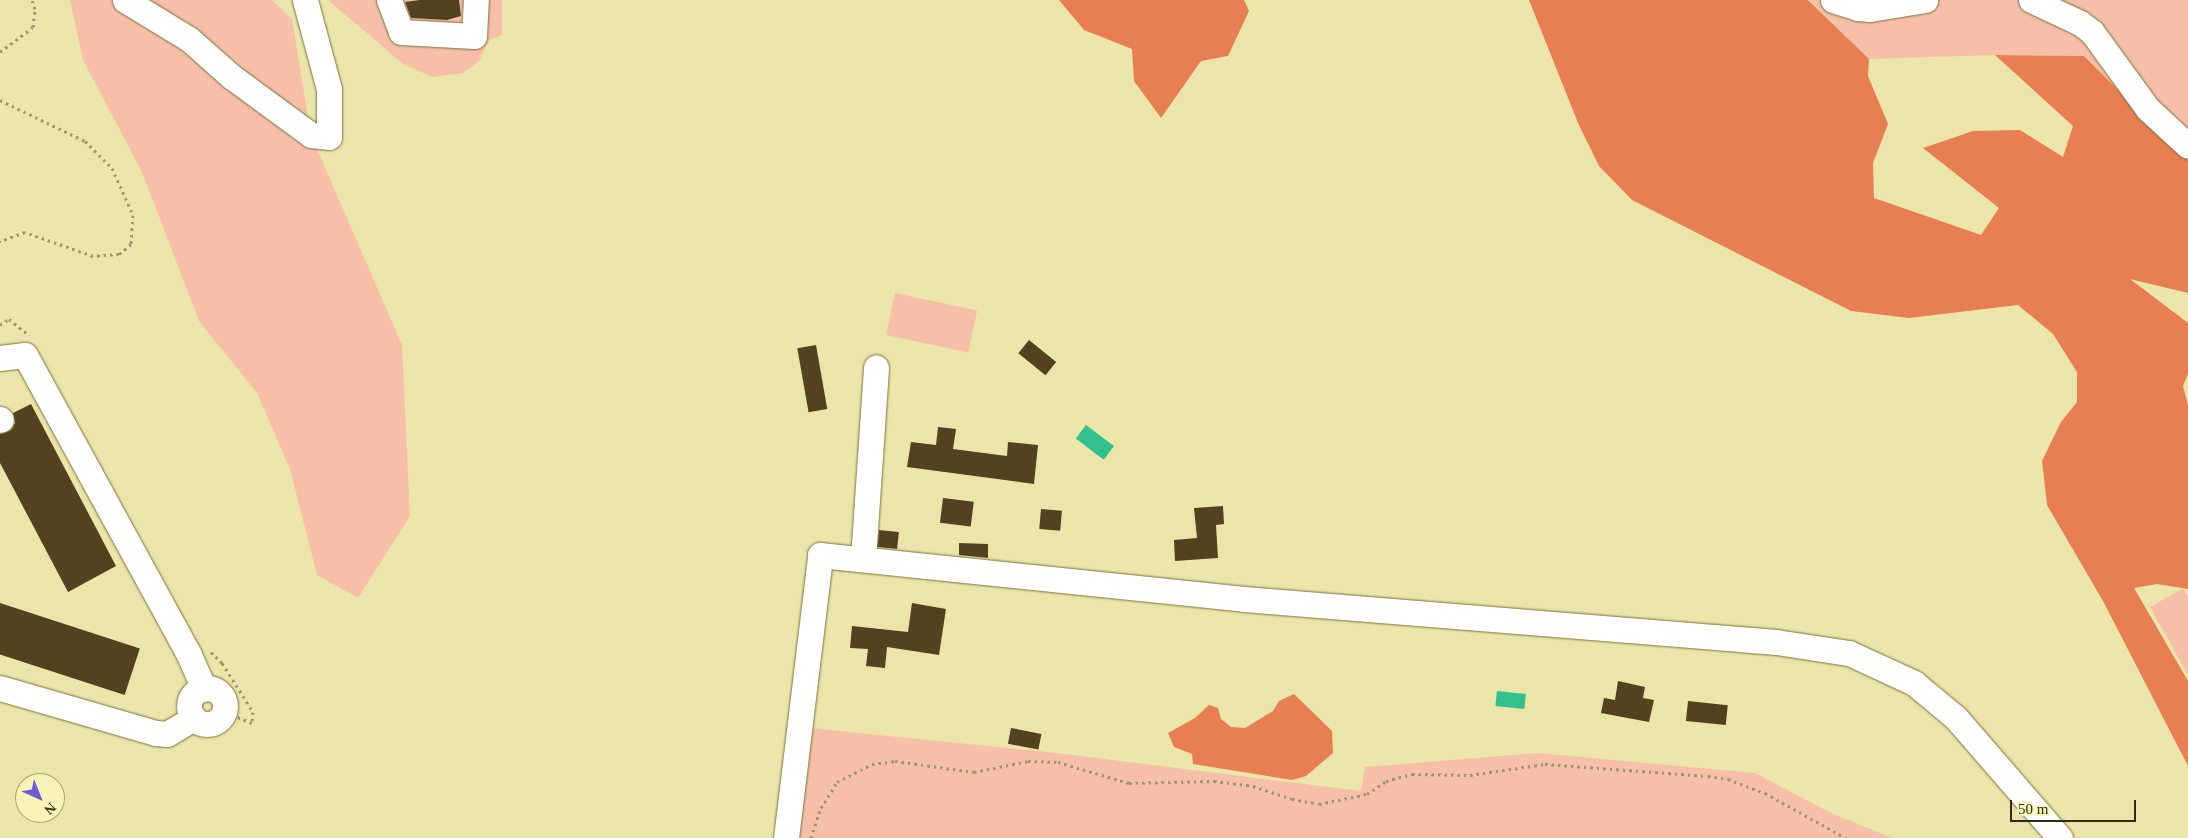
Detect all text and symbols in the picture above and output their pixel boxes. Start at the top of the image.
north arrow [15,773,65,823]
scale bar [2013,790,2139,822]
text: N [41,800,59,817]
text: 50 m [2018,801,2048,817]

